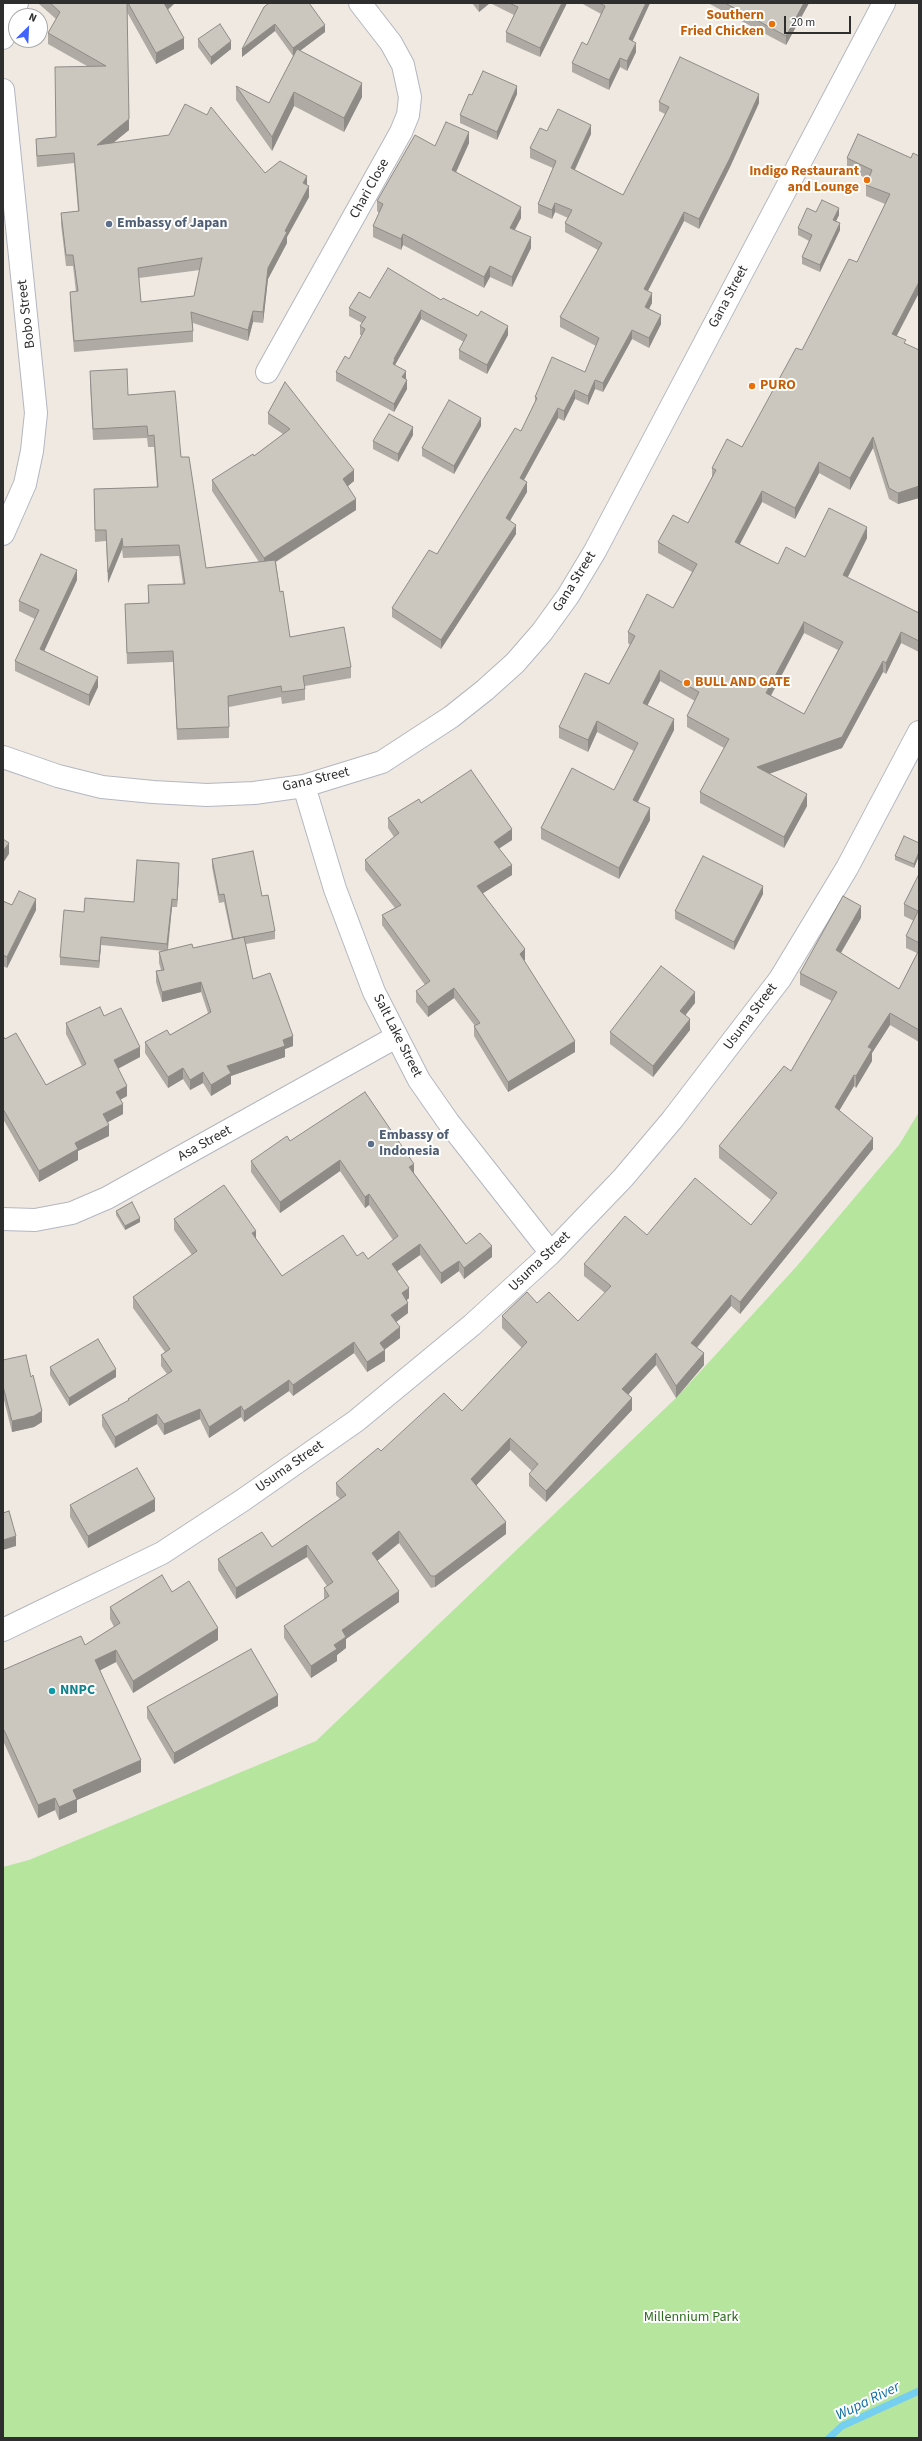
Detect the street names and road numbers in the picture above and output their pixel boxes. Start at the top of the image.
street label: Chari Close [347,156,393,222]
street label: Gana Street [706,263,752,331]
street label: Bobo Street [14,279,40,349]
street label: Gana Street [550,549,600,615]
street label: Gana Street [281,764,351,796]
street label: Usuma Street [721,980,781,1054]
street label: Salt Lake Street [369,992,425,1080]
street label: Asa Street [175,1122,235,1166]
street label: Usuma Street [506,1229,574,1295]
street label: Usuma Street [253,1437,327,1497]

